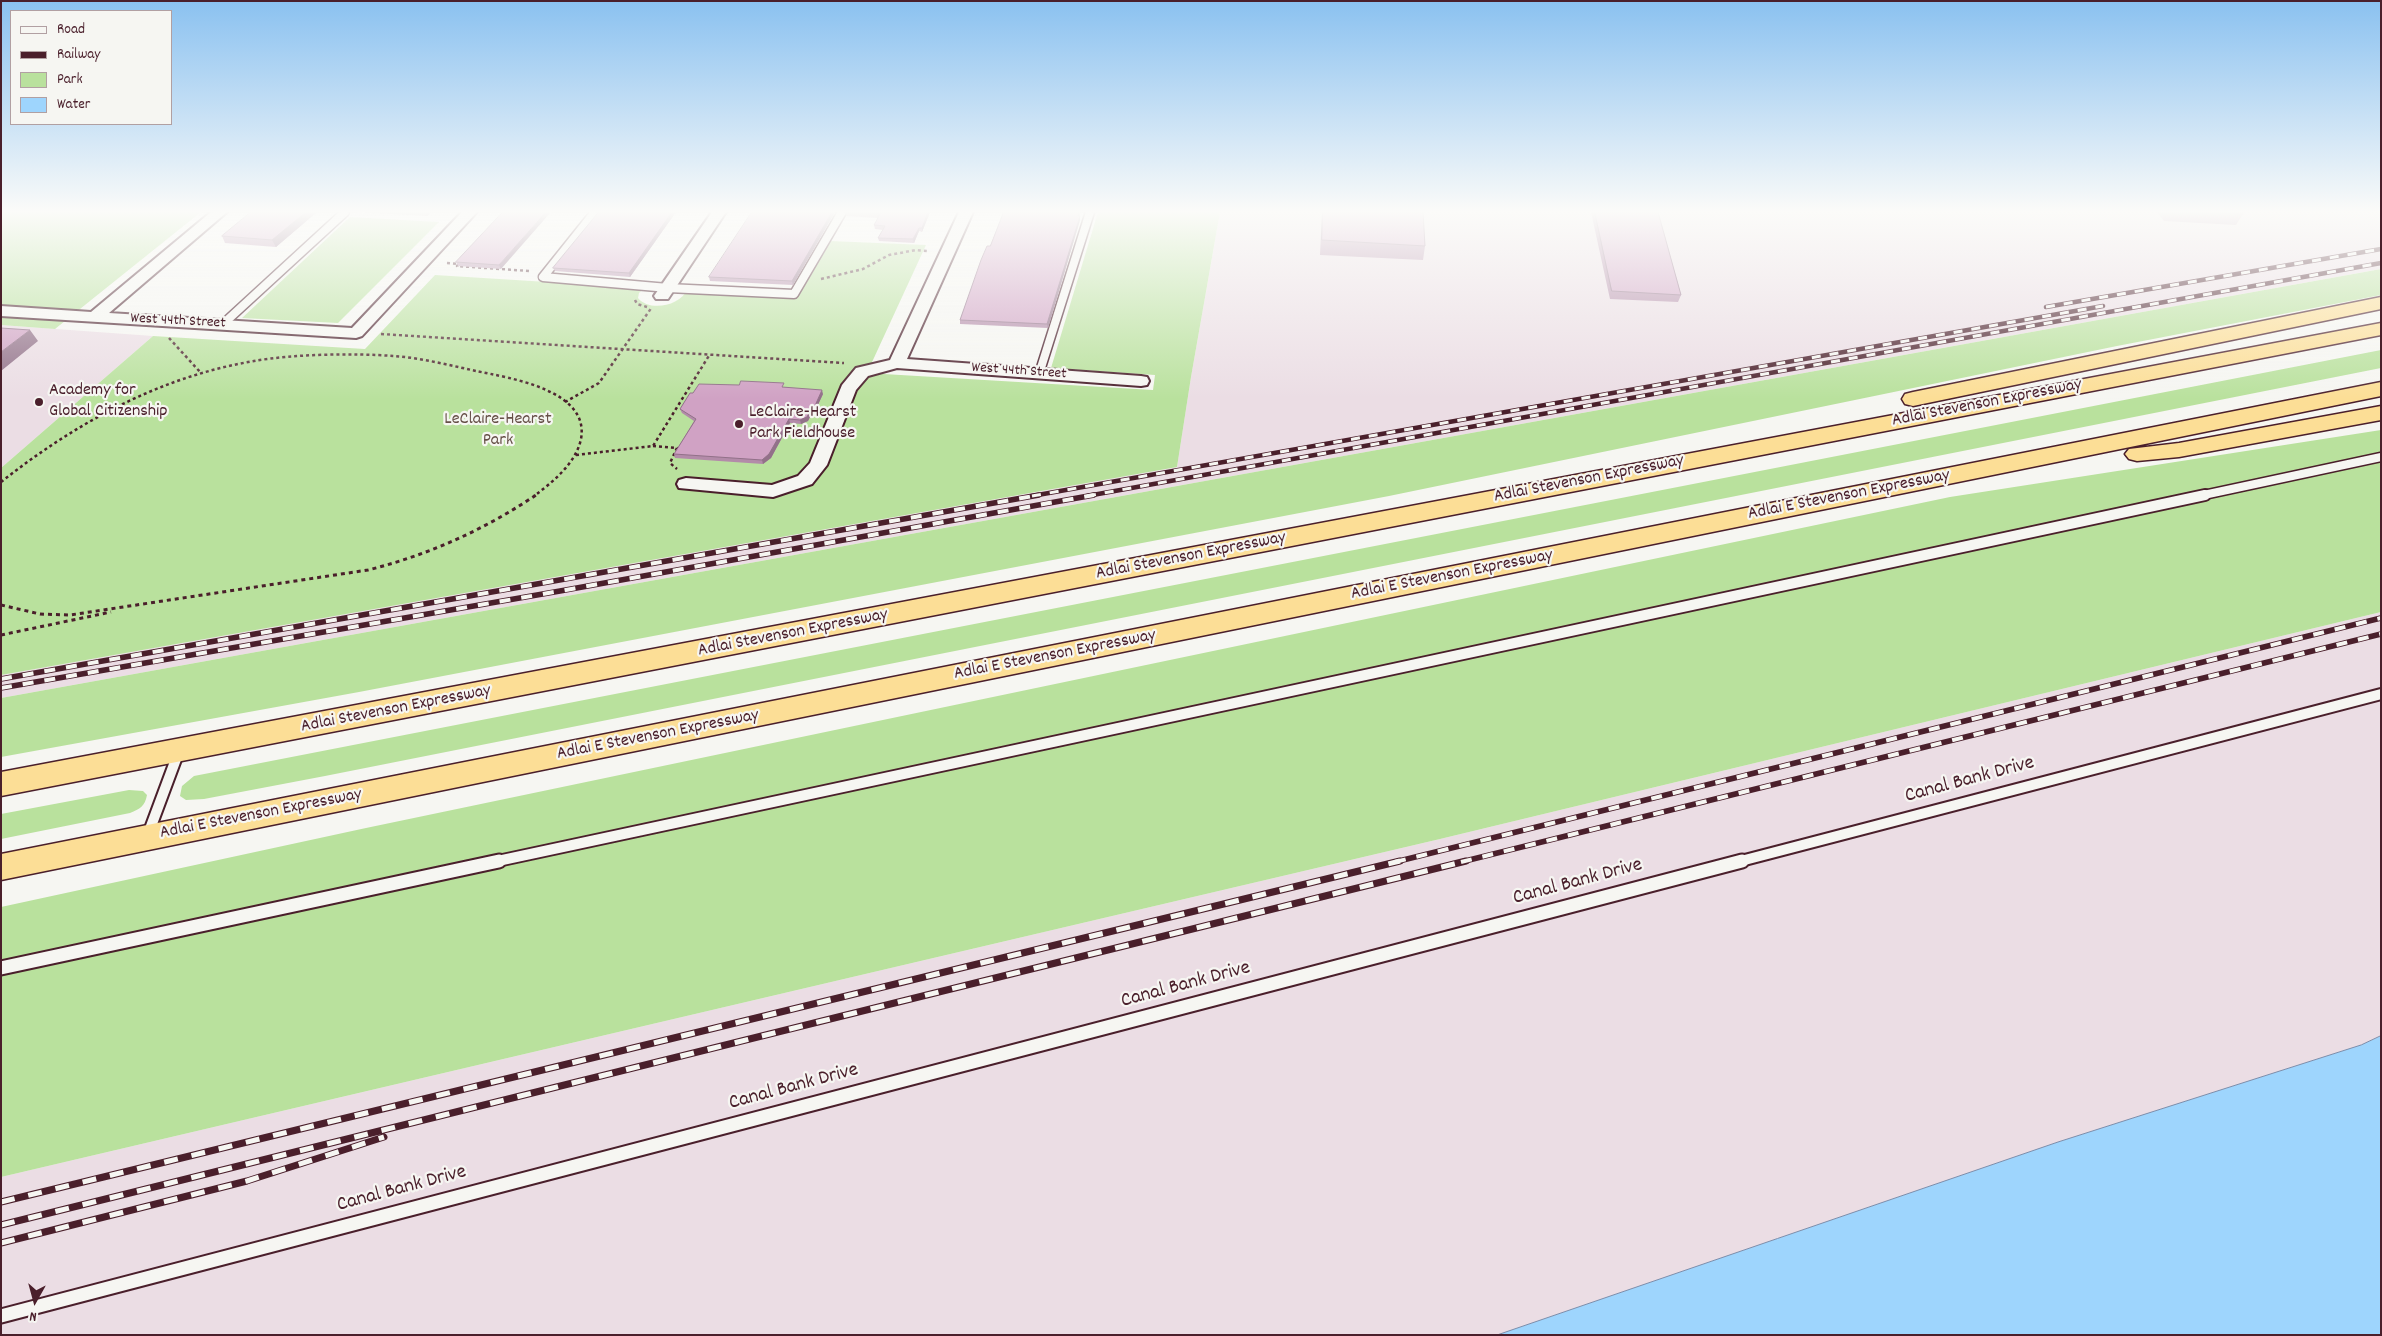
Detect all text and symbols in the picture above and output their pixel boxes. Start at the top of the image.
legend [10,10,172,125]
text: Road [57,19,85,41]
text: Railway [57,44,100,66]
text: Park [57,69,83,91]
text: Water [57,94,90,116]
street label: West 44th Street [130,311,226,333]
street label: West 44th Street [971,360,1067,384]
street label: Adlai Stevenson Expressway [1890,375,2084,433]
place label: Academy for Global Citizenship [49,381,168,424]
marker: Academy for Global Citizenship [33,396,45,408]
place label: LeClaire-Hearst Park Fieldhouse [749,403,856,446]
park label: LeClaire-Hearst Park [444,410,552,452]
marker: LeClaire-Hearst Park Fieldhouse [733,418,745,430]
street label: Adlai Stevenson Expressway [1492,451,1686,509]
street label: Adlai E Stevenson Expressway [1746,466,1952,526]
street label: Adlai Stevenson Expressway [1094,528,1288,586]
street label: Adlai E Stevenson Expressway [1349,546,1555,606]
street label: Adlai Stevenson Expressway [696,605,890,663]
street label: Adlai E Stevenson Expressway [952,626,1158,686]
street label: Adlai Stevenson Expressway [299,681,493,739]
street label: Adlai E Stevenson Expressway [555,706,761,766]
street label: Canal Bank Drive [1903,752,2037,810]
street label: Adlai E Stevenson Expressway [158,785,364,845]
street label: Canal Bank Drive [1511,854,1645,912]
street label: Canal Bank Drive [1119,957,1253,1015]
street label: Canal Bank Drive [727,1059,861,1117]
street label: Canal Bank Drive [335,1161,469,1219]
north arrow [10,1276,60,1326]
text: N [29,1306,38,1326]

